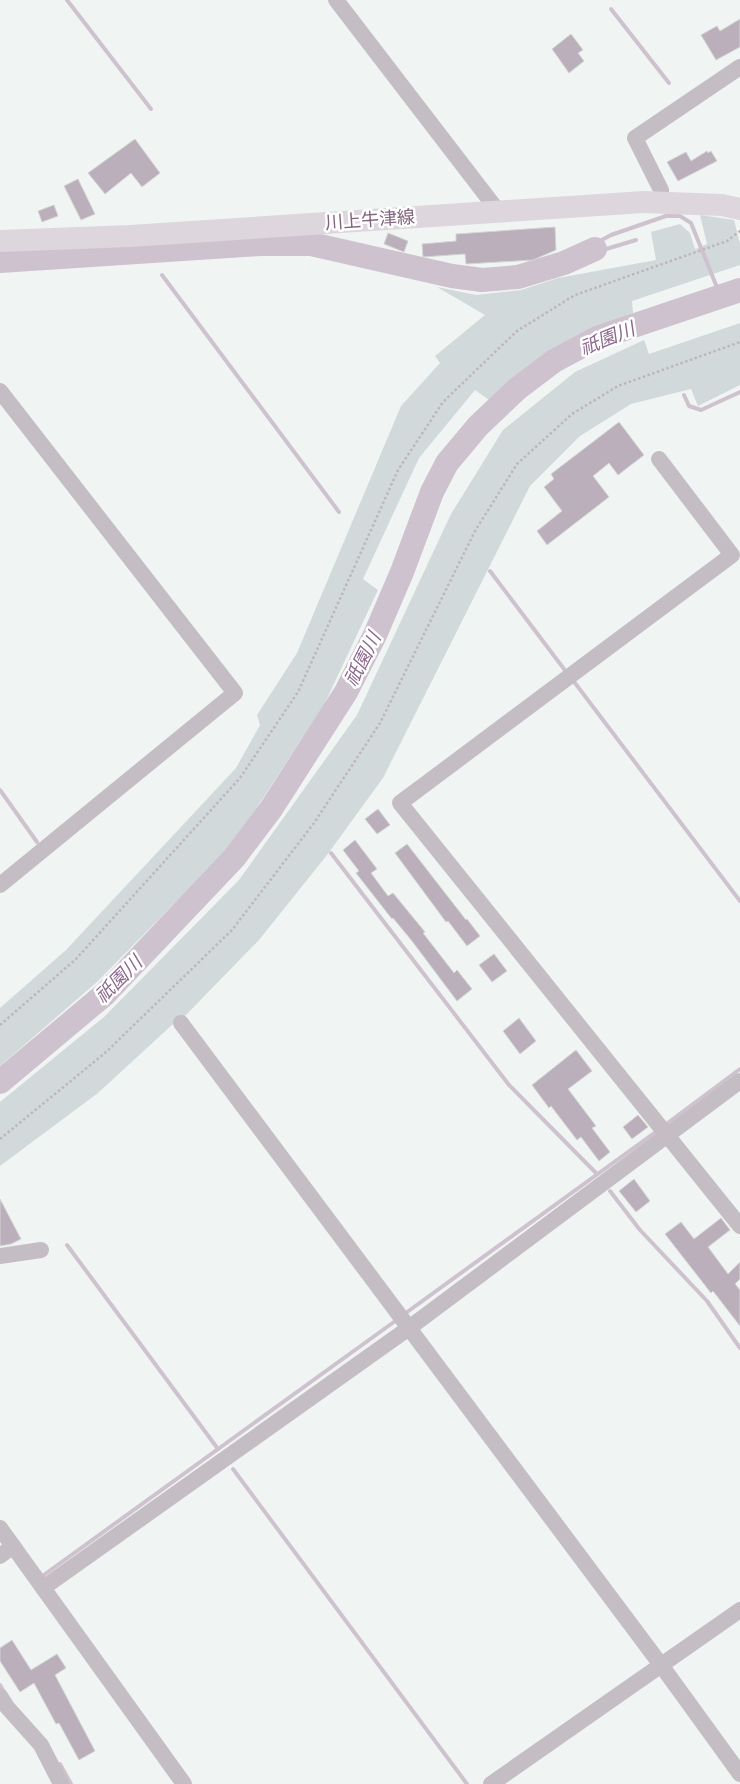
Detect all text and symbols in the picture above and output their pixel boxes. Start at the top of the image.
street label: 川上牛津線 [324,205,416,235]
water label: 祇園川 [576,315,640,361]
water label: 祇園川 [338,626,387,690]
water label: 祇園川 [89,949,149,1008]

